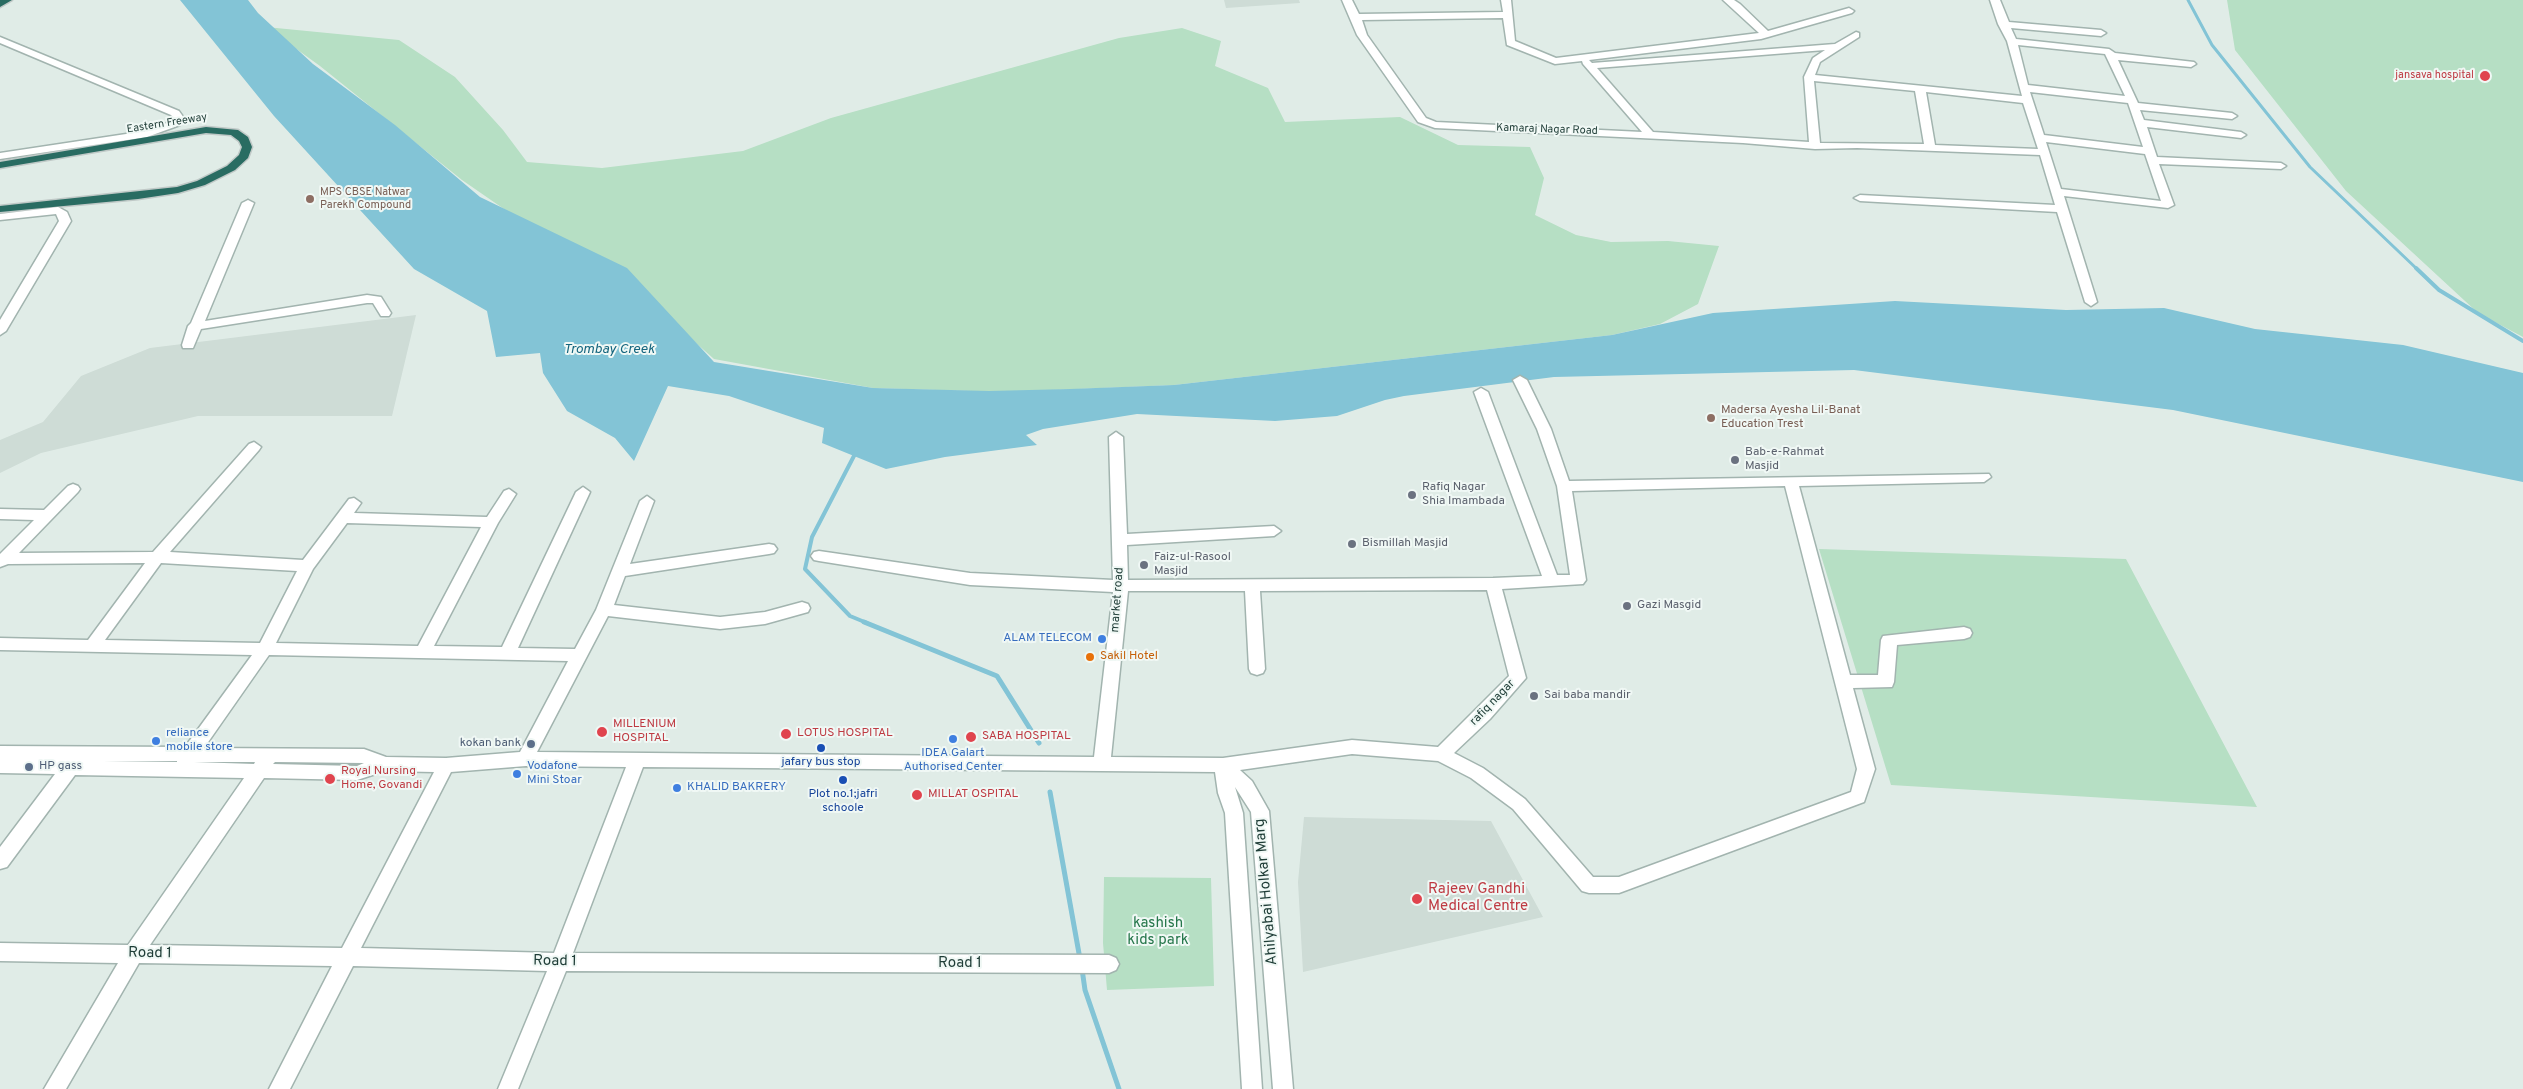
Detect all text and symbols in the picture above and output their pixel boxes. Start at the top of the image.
place label: jansava hospital [2395,69,2474,83]
marker: jansava hospital [2478,69,2492,83]
street label: Eastern Freeway [126,111,208,137]
street label: Kamaraj Nagar Road [1496,122,1598,138]
place label: MPS CBSE Natwar Parekh Compound [320,186,411,212]
marker: MPS CBSE Natwar Parekh Compound [304,193,316,205]
water label: Trombay Creek [564,342,654,358]
place label: Madersa Ayesha Lil-Banat Education Trest [1721,404,1861,432]
marker: Madersa Ayesha Lil-Banat Education Trest [1705,412,1717,424]
place label: Bab-e-Rahmat Masjid [1745,446,1824,474]
marker: Bab-e-Rahmat Masjid [1729,454,1741,466]
place label: Rafiq Nagar Shia Imambada [1422,481,1505,509]
marker: Rafiq Nagar Shia Imambada [1406,489,1418,501]
place label: Bismillah Masjid [1362,537,1448,551]
marker: Bismillah Masjid [1346,538,1358,550]
place label: Faiz-ul-Rasool Masjid [1154,551,1231,579]
marker: Faiz-ul-Rasool Masjid [1138,559,1150,571]
street label: market road [1109,567,1127,633]
place label: Gazi Masgid [1637,599,1701,613]
marker: Gazi Masgid [1621,600,1633,612]
place label: ALAM TELECOM [1003,632,1092,646]
marker: ALAM TELECOM [1096,633,1108,645]
place label: Sakil Hotel [1100,650,1158,664]
marker: Sakil Hotel [1084,651,1096,663]
street label: rafiq nagar [1467,677,1519,729]
place label: Sai baba mandir [1544,689,1631,703]
marker: Sai baba mandir [1528,690,1540,702]
place label: MILLENIUM HOSPITAL [613,718,676,746]
marker: MILLENIUM HOSPITAL [595,725,609,739]
place label: reliance mobile store [166,727,233,755]
marker: LOTUS HOSPITAL [779,727,793,741]
place label: LOTUS HOSPITAL [797,727,893,741]
marker: SABA HOSPITAL [964,730,978,744]
place label: SABA HOSPITAL [982,730,1071,744]
marker: IDEA Galart Authorised Center [947,733,959,745]
marker: reliance mobile store [150,735,162,747]
place label: kokan bank [460,737,521,751]
marker: kokan bank [525,738,537,750]
marker: jafary bus stop [815,742,827,754]
place label: IDEA Galart Authorised Center [904,747,1002,775]
place label: jafary bus stop [781,756,861,770]
place label: HP gass [39,760,82,774]
place label: Vodafone Mini Stoar [527,760,582,788]
marker: HP gass [23,761,35,773]
place label: Royal Nursing Home, Govandi [341,765,422,793]
marker: Vodafone Mini Stoar [511,768,523,780]
marker: Royal Nursing Home, Govandi [323,772,337,786]
marker: Plot no.1;jafri schoole [837,774,849,786]
place label: KHALID BAKRERY [687,781,786,795]
marker: KHALID BAKRERY [671,782,683,794]
place label: Plot no.1;jafri schoole [808,788,878,816]
marker: MILLAT OSPITAL [910,788,924,802]
place label: MILLAT OSPITAL [928,788,1018,802]
street label: Ahilyabai Holkar Marg [1252,818,1282,966]
place label: Rajeev Gandhi Medical Centre [1428,881,1528,916]
marker: Rajeev Gandhi Medical Centre [1410,892,1424,906]
park label: kashish kids park [1127,915,1189,950]
street label: Road 1 [128,945,172,963]
street label: Road 1 [533,953,577,971]
street label: Road 1 [938,955,982,973]

